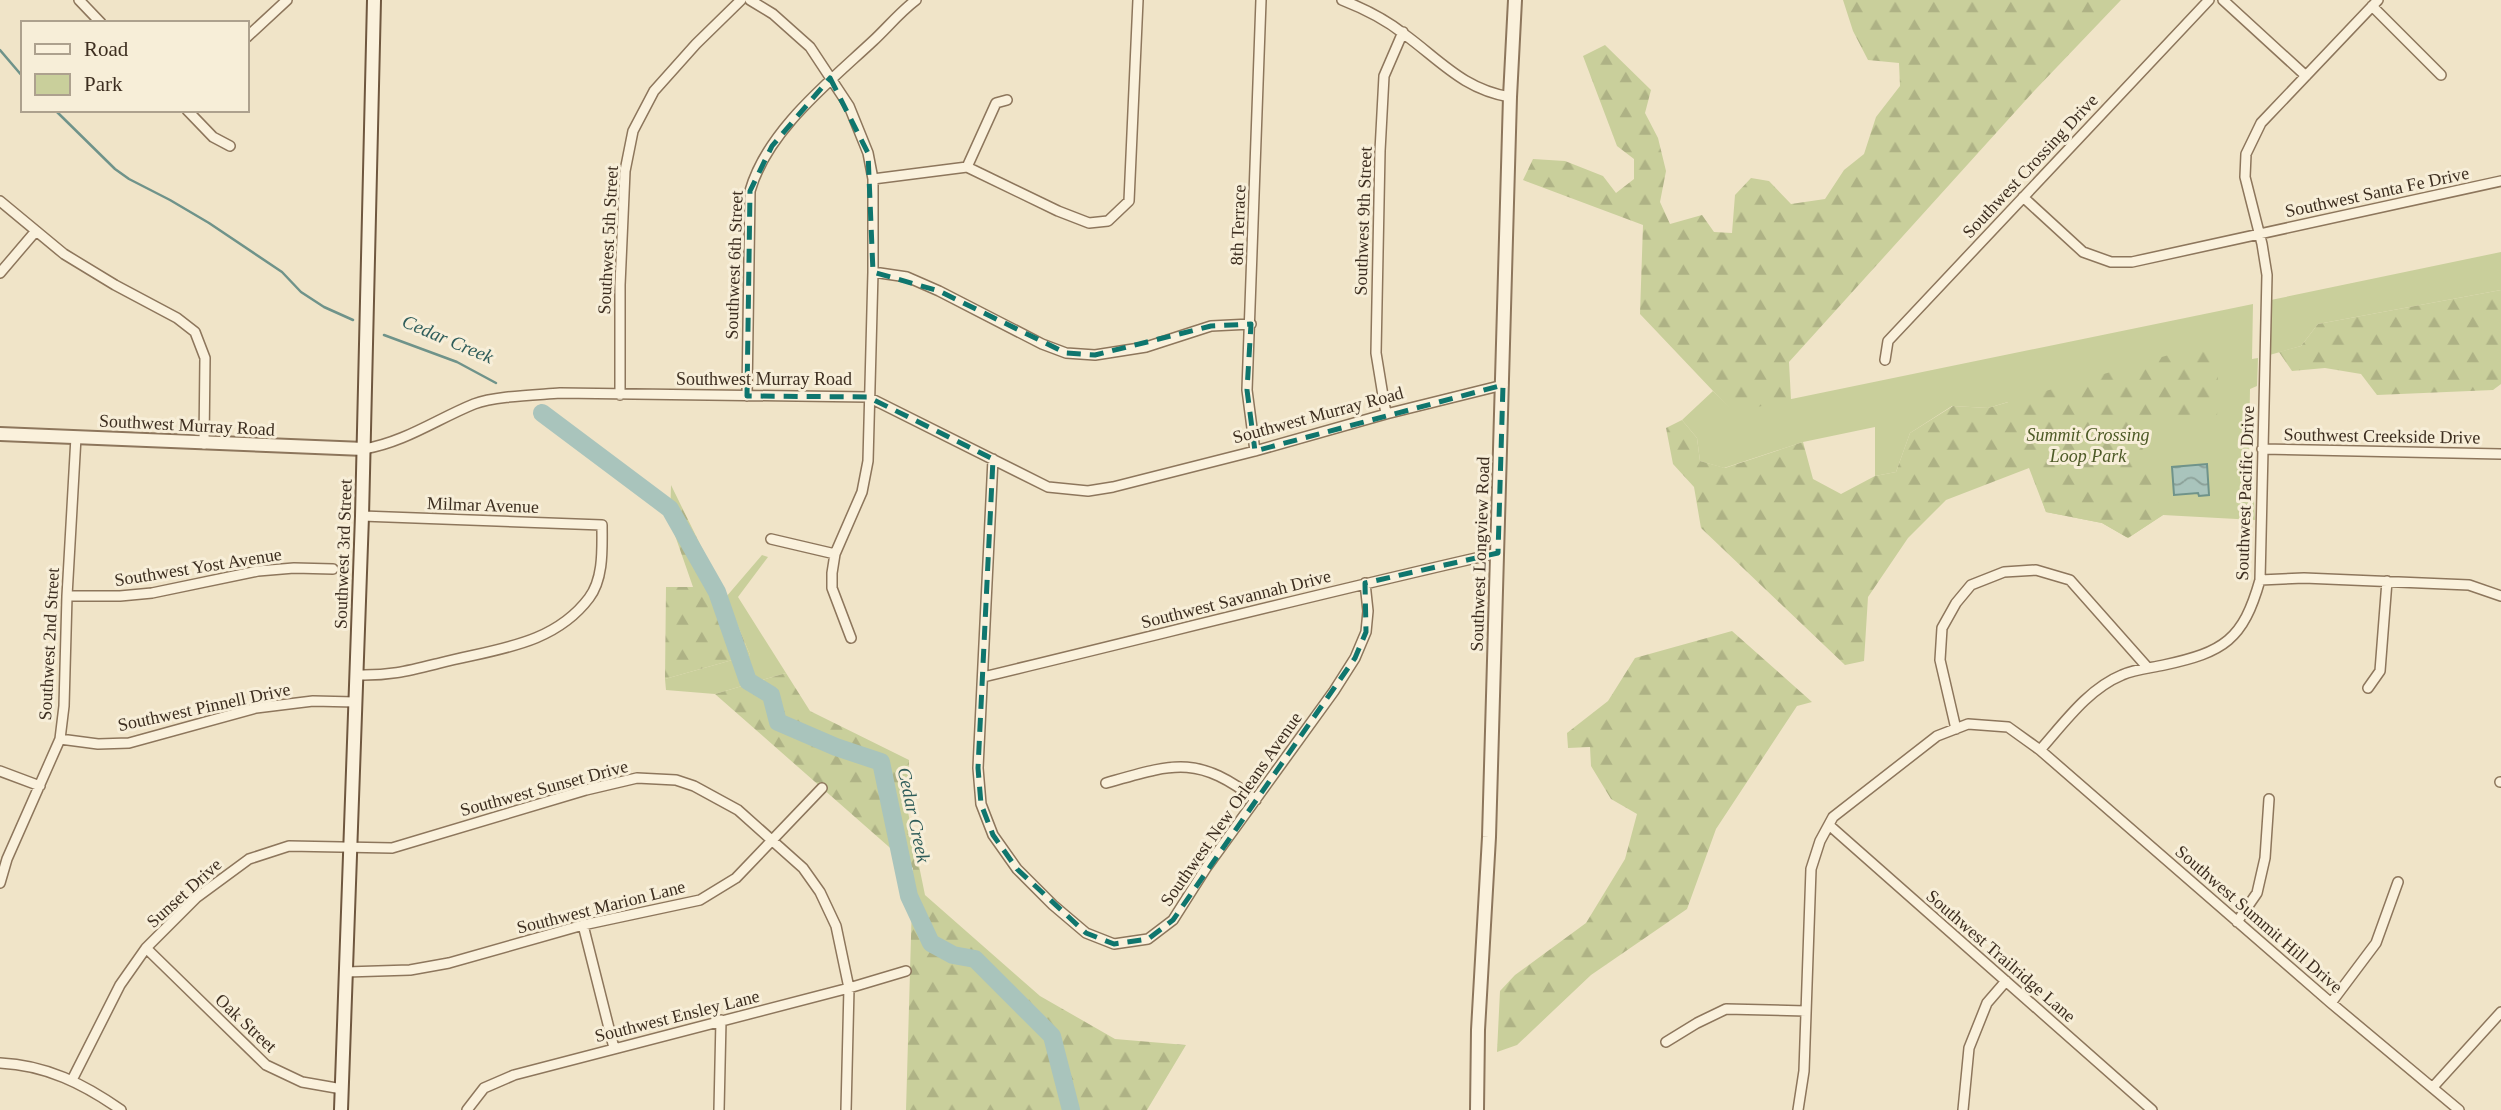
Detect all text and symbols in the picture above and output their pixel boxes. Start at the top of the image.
legend [21,21,248,112]
text: Road [84,37,129,61]
text: Park [84,72,123,96]
street label: Southwest Crossing Drive [1958,90,2102,242]
street label: Southwest 9th Street [1350,146,1376,296]
street label: Southwest Santa Fe Drive [2283,163,2471,221]
street label: Southwest 5th Street [594,165,622,315]
street label: 8th Terrace [1227,184,1249,266]
street label: Southwest 6th Street [721,190,747,340]
water label: Cedar Creek [399,310,497,368]
street label: Southwest Murray Road [676,369,852,389]
street label: Southwest Murray Road [1230,383,1406,447]
street label: Southwest Pacific Drive [2232,405,2258,581]
street label: Southwest Murray Road [99,410,275,440]
street label: Southwest Creekside Drive [2283,424,2481,448]
park label: Summit Crossing Loop Park [2027,425,2149,466]
street label: Southwest Longview Road [1467,456,1493,652]
street label: Southwest 3rd Street [330,479,356,629]
street label: Milmar Avenue [427,493,539,517]
street label: Southwest Yost Avenue [113,544,283,590]
street label: Southwest Savannah Drive [1139,566,1333,632]
street label: Southwest 2nd Street [35,567,63,721]
street label: Southwest Pinnell Drive [116,679,292,735]
street label: Southwest New Orleans Avenue [1156,708,1306,910]
street label: Southwest Sunset Drive [458,756,630,820]
water label: Cedar Creek [894,765,934,865]
street label: Southwest Summit Hill Drive [2171,841,2347,997]
street label: Sunset Drive [143,854,225,932]
street label: Southwest Marion Lane [515,876,687,938]
street label: Southwest Trailridge Lane [1922,886,2080,1026]
street label: Southwest Ensley Lane [593,986,761,1046]
street label: Oak Street [211,990,281,1056]

